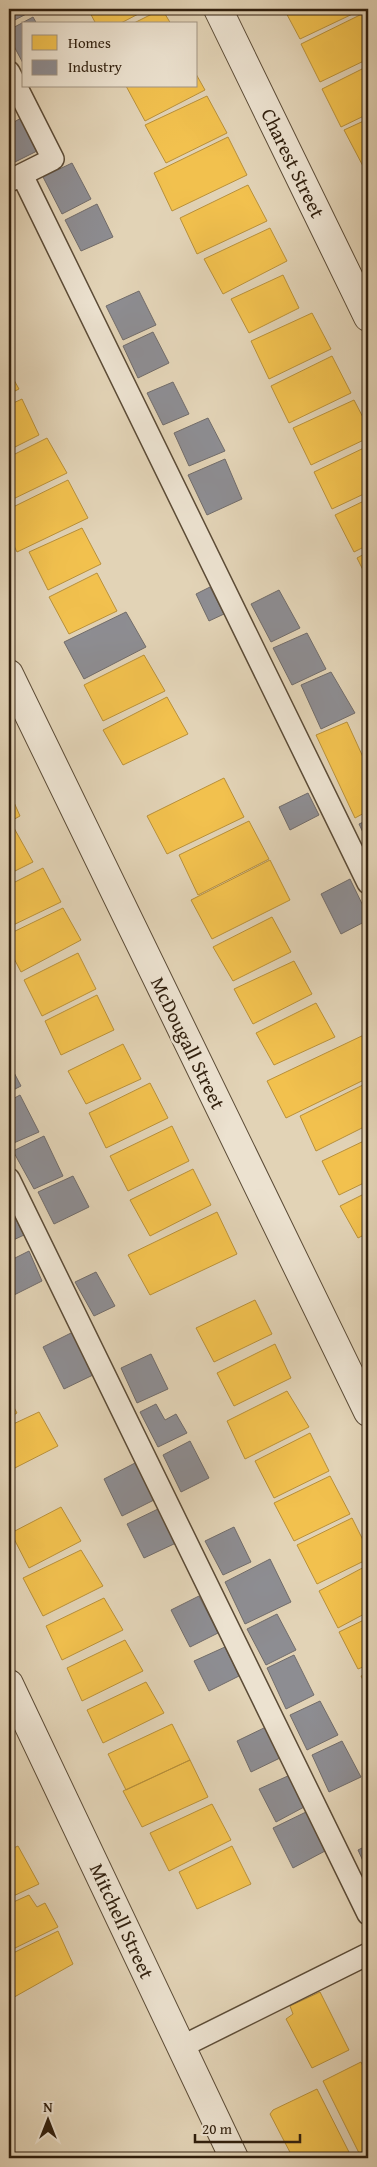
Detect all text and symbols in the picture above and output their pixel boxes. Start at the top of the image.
legend [22,22,198,88]
text: Homes [68,32,111,53]
text: Industry [68,56,123,77]
street label: Charest Street [254,103,333,223]
street label: McDougall Street [144,972,233,1114]
street label: Mitchell Street [83,1858,162,1983]
north arrow [22,2094,72,2144]
text: N [43,2097,53,2117]
scale bar [195,2112,300,2144]
text: 20 m [202,2118,233,2139]

